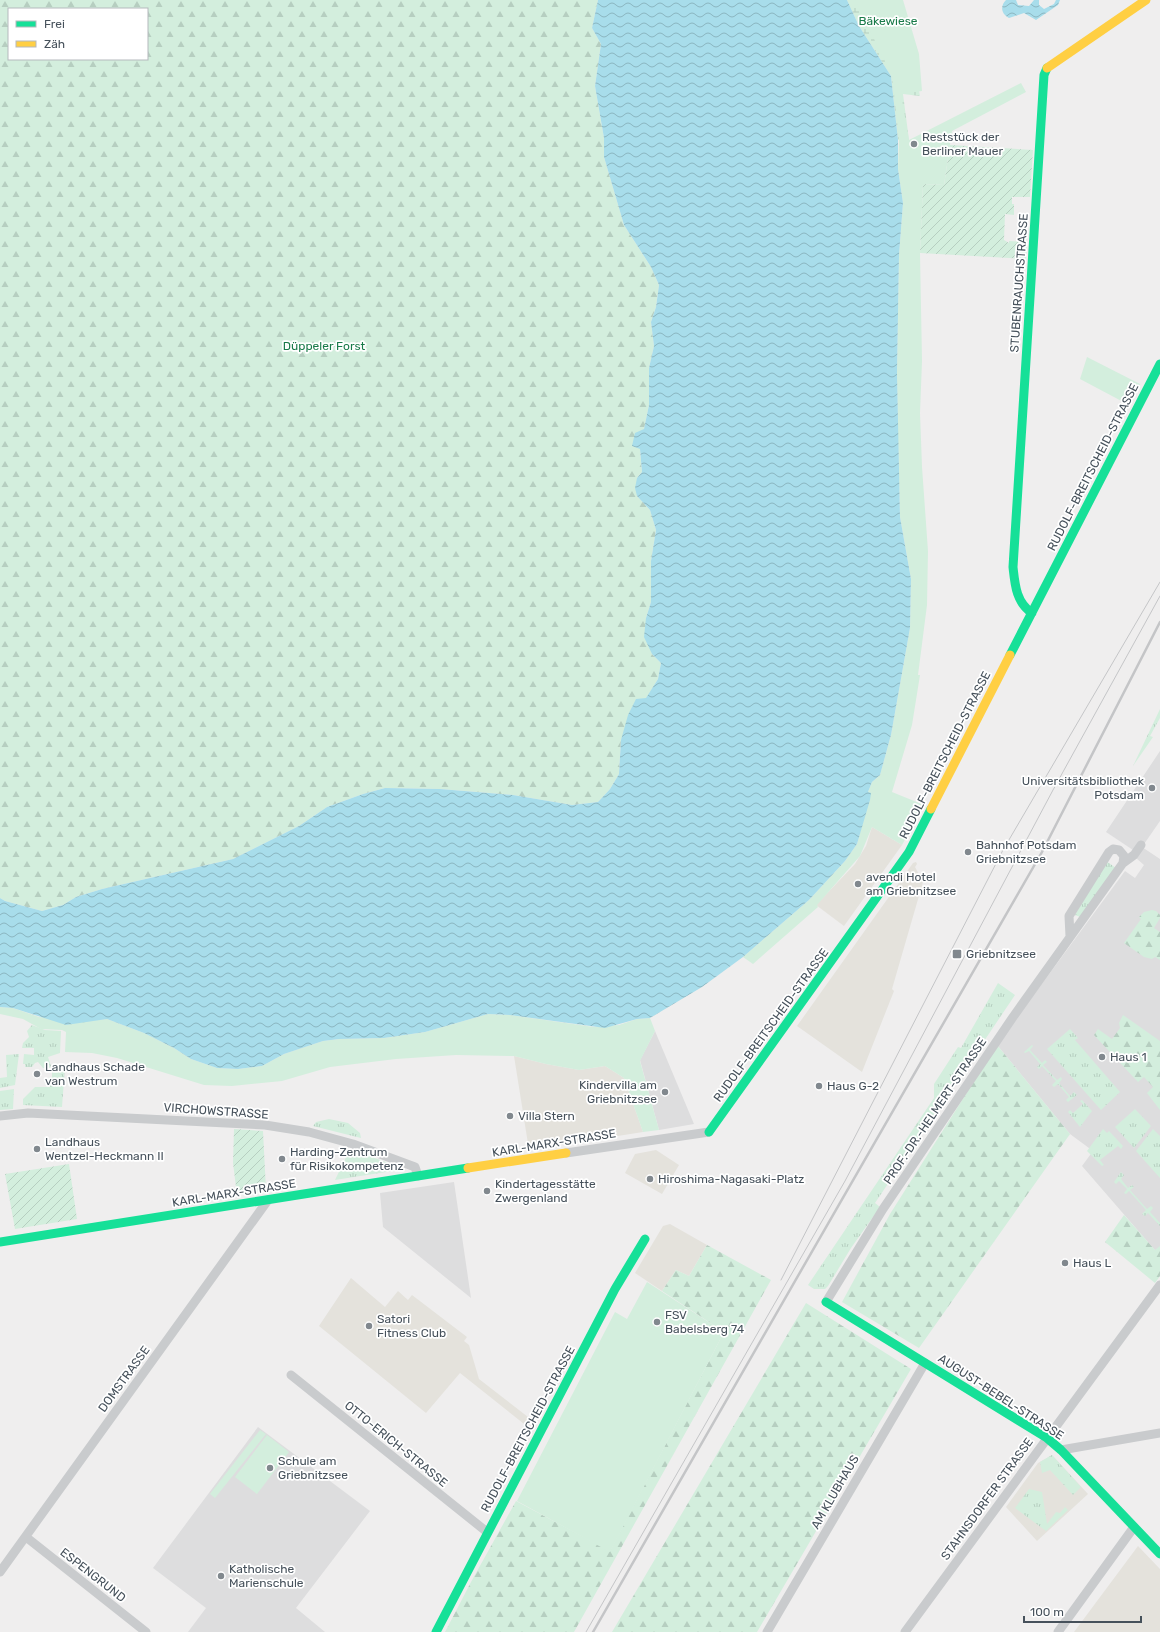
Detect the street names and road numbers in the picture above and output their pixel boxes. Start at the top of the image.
street label: STUBENRAUCHSTRASSE [1007,213,1031,353]
street label: RUDOLF-BREITSCHEID-STRASSE [1045,381,1141,553]
street label: RUDOLF-BREITSCHEID-STRASSE [897,669,993,841]
street label: RUDOLF-BREITSCHEID-STRASSE [711,946,831,1104]
street label: PROF.-DR.-HELMERT-STRASSE [881,1035,989,1187]
street label: VIRCHOWSTRASSE [163,1100,269,1122]
street label: KARL-MARX-STRASSE [491,1126,617,1160]
street label: KARL-MARX-STRASSE [171,1176,297,1210]
street label: DOMSTRASSE [95,1343,153,1415]
street label: RUDOLF-BREITSCHEID-STRASSE [478,1344,578,1514]
street label: AUGUST-BEBEL-STRASSE [936,1351,1066,1443]
street label: OTTO-ERICH-STRASSE [342,1398,450,1490]
street label: STAHNSDORFER STRASSE [938,1435,1036,1563]
street label: AM KLUBHAUS [808,1453,862,1531]
street label: ESPENGRUND [58,1545,128,1605]

